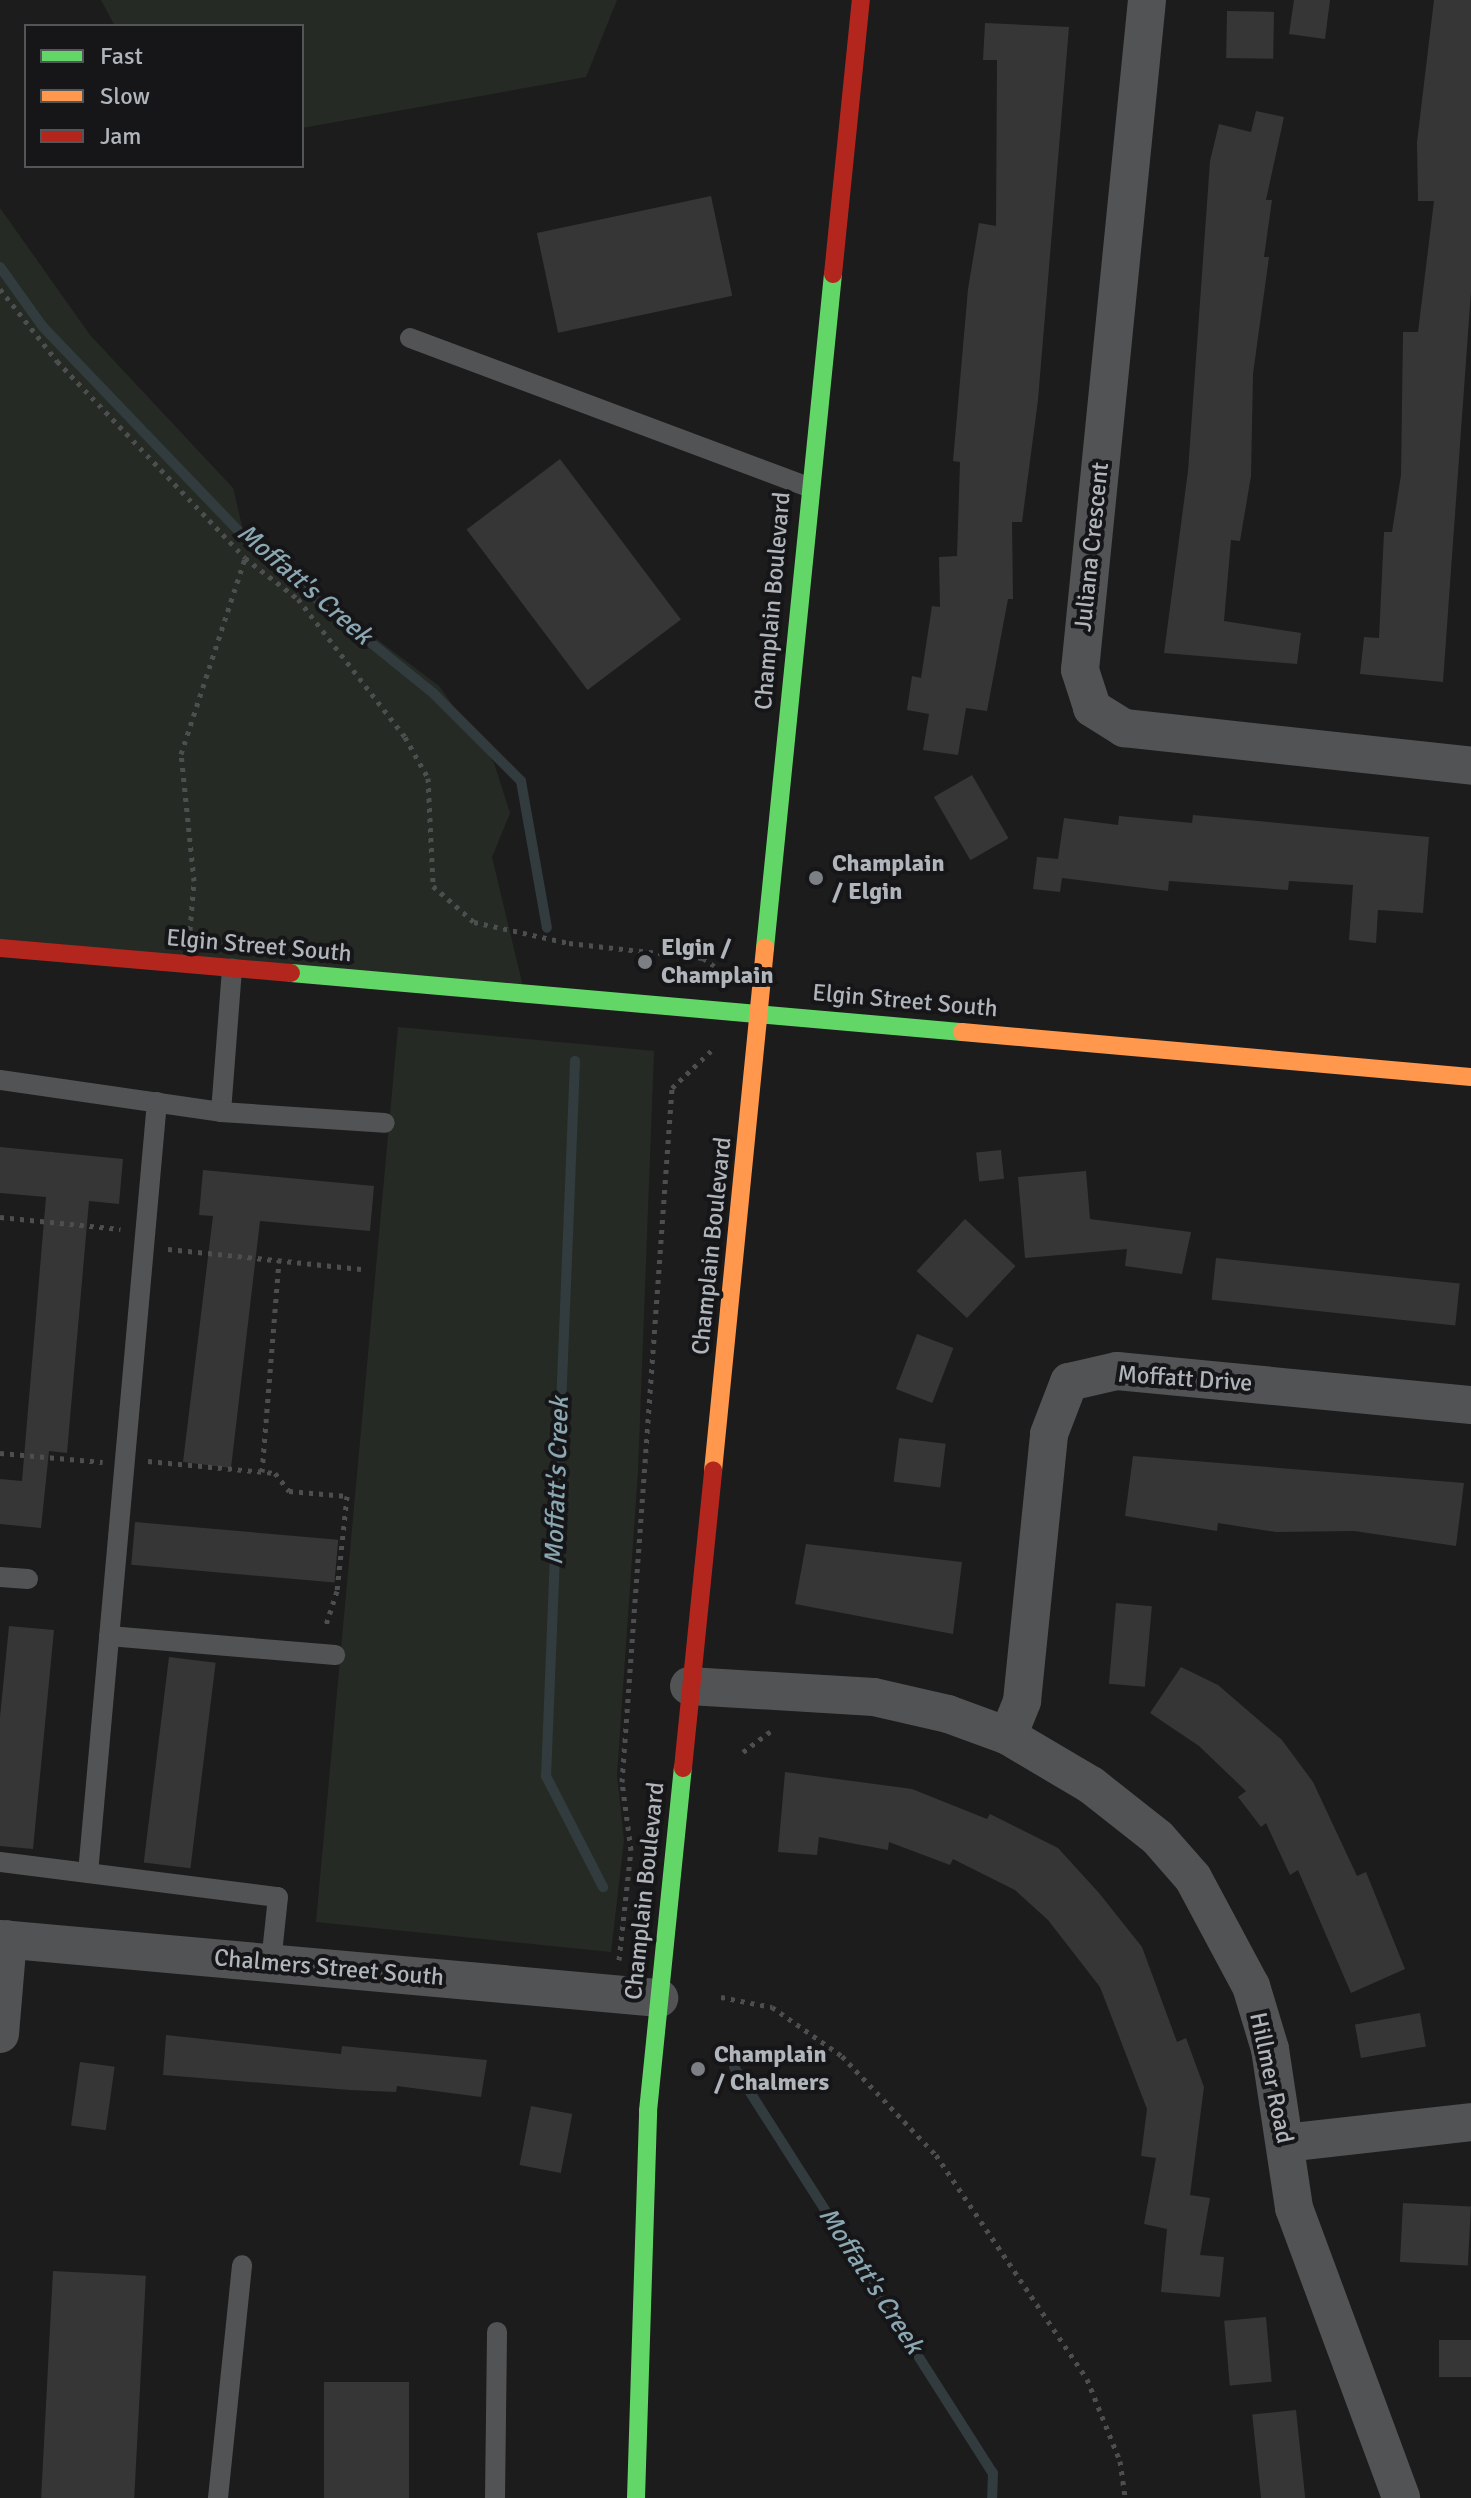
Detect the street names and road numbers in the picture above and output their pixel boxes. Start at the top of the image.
street label: Juliana Crescent [1069,461,1115,633]
street label: Champlain Boulevard [749,491,797,711]
street label: Elgin Street South [165,924,353,968]
street label: Elgin Street South [811,979,999,1023]
street label: Champlain Boulevard [686,1136,738,1356]
street label: Moffatt Drive [1117,1360,1253,1398]
street label: Champlain Boulevard [619,1781,671,2001]
street label: Chalmers Street South [213,1944,445,1992]
street label: Hillmer Road [1243,2010,1299,2146]

